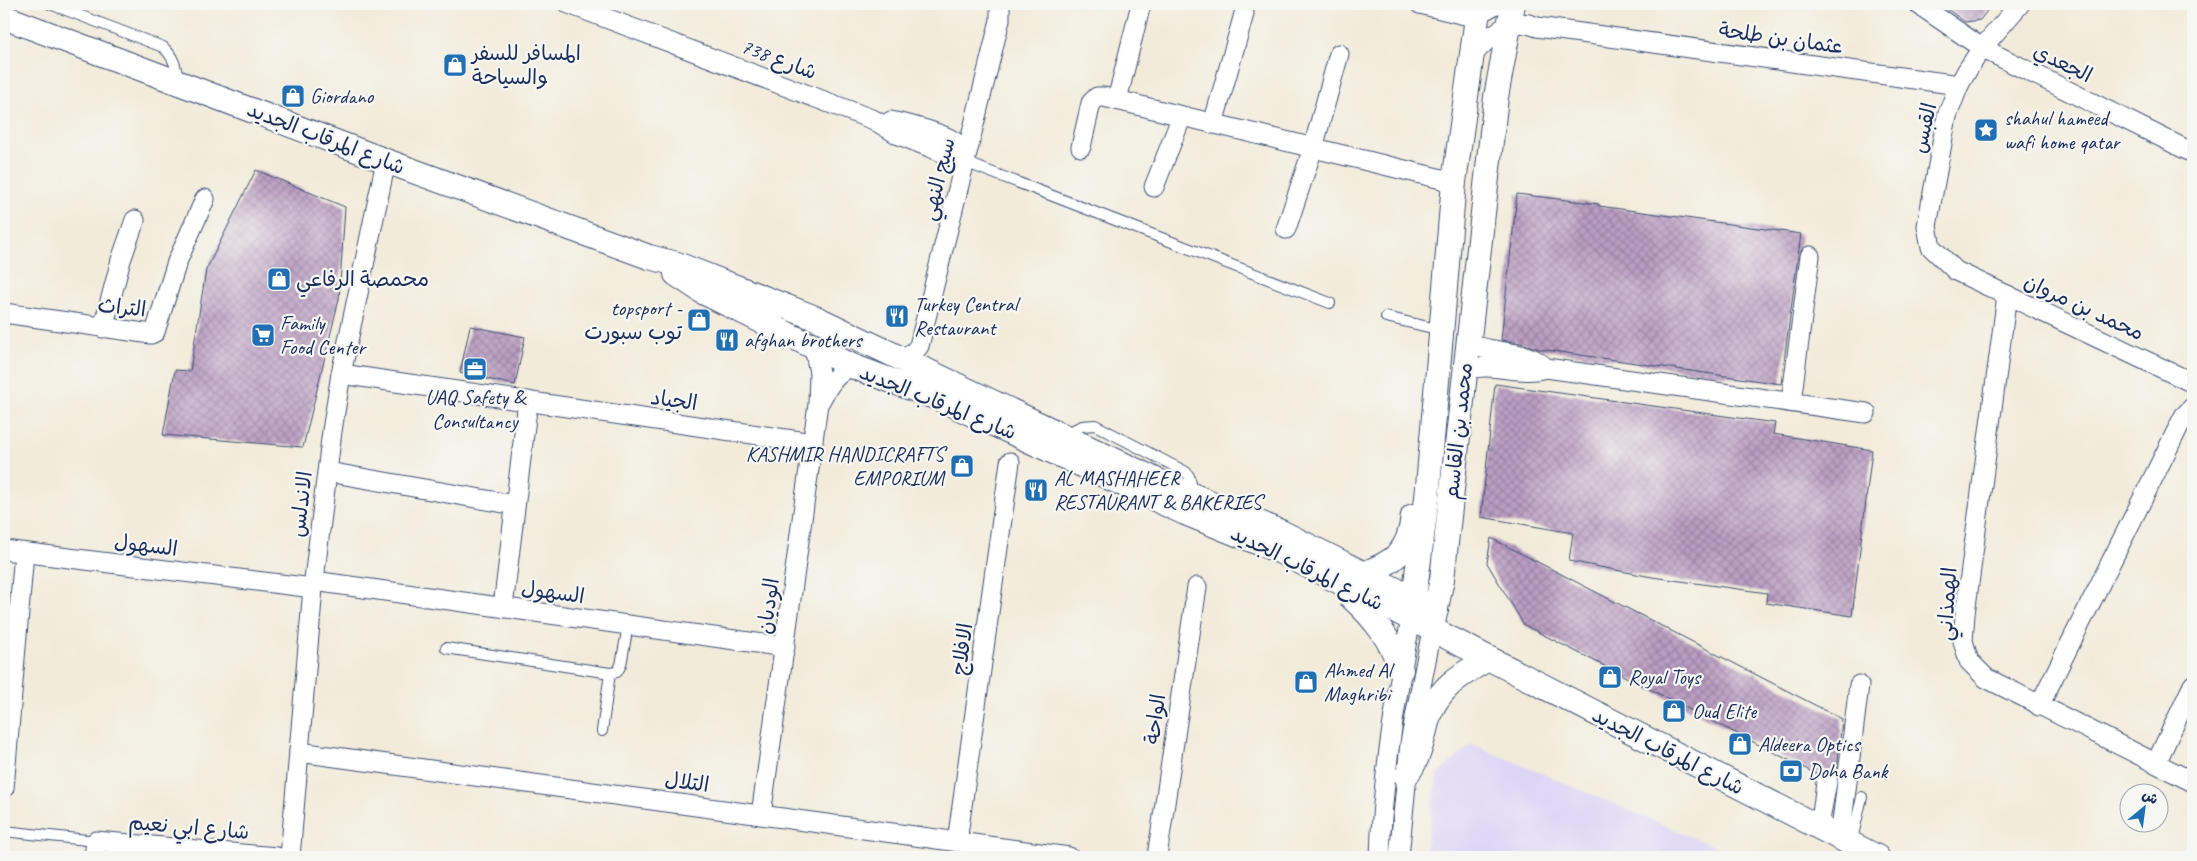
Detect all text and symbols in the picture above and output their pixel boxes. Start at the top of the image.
street label: عثمان بن طلحة [1717,16,1845,60]
street label: شارع 738 [737,33,820,87]
street label: الجعدي [2028,38,2097,90]
place label: المسافر للسفر والسياحة [470,40,581,90]
shop icon: المسافر للسفر والسياحة [442,52,468,78]
shop icon: Giordano [280,83,306,109]
place label: Giordano [310,83,375,109]
street label: شارع المرقاب الجديد [243,96,409,182]
street label: القبس [1906,100,1942,156]
place label: shahul hameed wafi home qatar [2004,105,2121,155]
place icon: shahul hameed wafi home qatar [1973,117,1999,143]
street label: سيج النهي [915,135,967,225]
shop icon: محمصة الرفاعي [266,266,292,292]
place label: محمصة الرفاعي [296,266,429,298]
street label: محمد بن مروان [2020,268,2148,346]
place label: Turkey Central Restaurant [914,291,1021,341]
street label: التراث [96,292,148,322]
place label: topsport - توب سبورت [584,295,683,345]
restaurant icon: Turkey Central Restaurant [884,303,910,329]
shop icon: topsport - توب سبورت [686,307,712,333]
place label: Family Food Center [280,310,367,360]
supermarket icon: Family Food Center [250,322,276,348]
restaurant icon: afghan brothers [714,327,740,353]
place label: afghan brothers [744,327,863,353]
office icon: UAQ Safety & Consultancy [462,356,488,382]
street label: شارع المرقاب الجديد [855,359,1020,447]
street label: محمد بن القاسم [1438,361,1481,501]
place label: UAQ Safety & Consultancy [425,384,527,434]
street label: الجياد [649,384,699,416]
place label: KASHMIR HANDICRAFTS EMPORIUM [746,441,948,491]
shop icon: KASHMIR HANDICRAFTS EMPORIUM [949,453,975,479]
place label: AL MASHAHEER RESTAURANT & BAKERIES [1054,465,1265,515]
street label: الاندلس [284,470,318,538]
restaurant icon: AL MASHAHEER RESTAURANT & BAKERIES [1023,477,1049,503]
street label: شارع المرقاب الجديد [1225,520,1388,618]
street label: السهول [113,528,179,563]
street label: الهمذاني [1931,566,1969,642]
street label: السهول [520,575,586,610]
street label: الوديان [751,576,786,636]
street label: الافلاج [945,621,980,677]
place label: Ahmed Al Maghribi [1324,657,1395,707]
shop icon: Royal Toys [1597,664,1623,690]
place label: Royal Toys [1628,664,1702,690]
shop icon: Ahmed Al Maghribi [1293,669,1319,695]
street label: الواحة [1139,692,1171,746]
shop icon: Oud Elite [1661,698,1687,724]
place label: Oud Elite [1692,698,1757,724]
street label: شارع المرقاب الجديد [1587,702,1748,802]
shop icon: Aldeera Optics [1727,731,1753,757]
place label: Aldeera Optics [1758,731,1862,757]
bank icon: Doha Bank [1778,758,1804,784]
place label: Doha Bank [1808,758,1889,784]
street label: التلال [663,766,711,798]
north arrow [2120,784,2170,834]
text: ش [2139,786,2161,808]
street label: شارع ابي نعيم [127,809,250,851]

